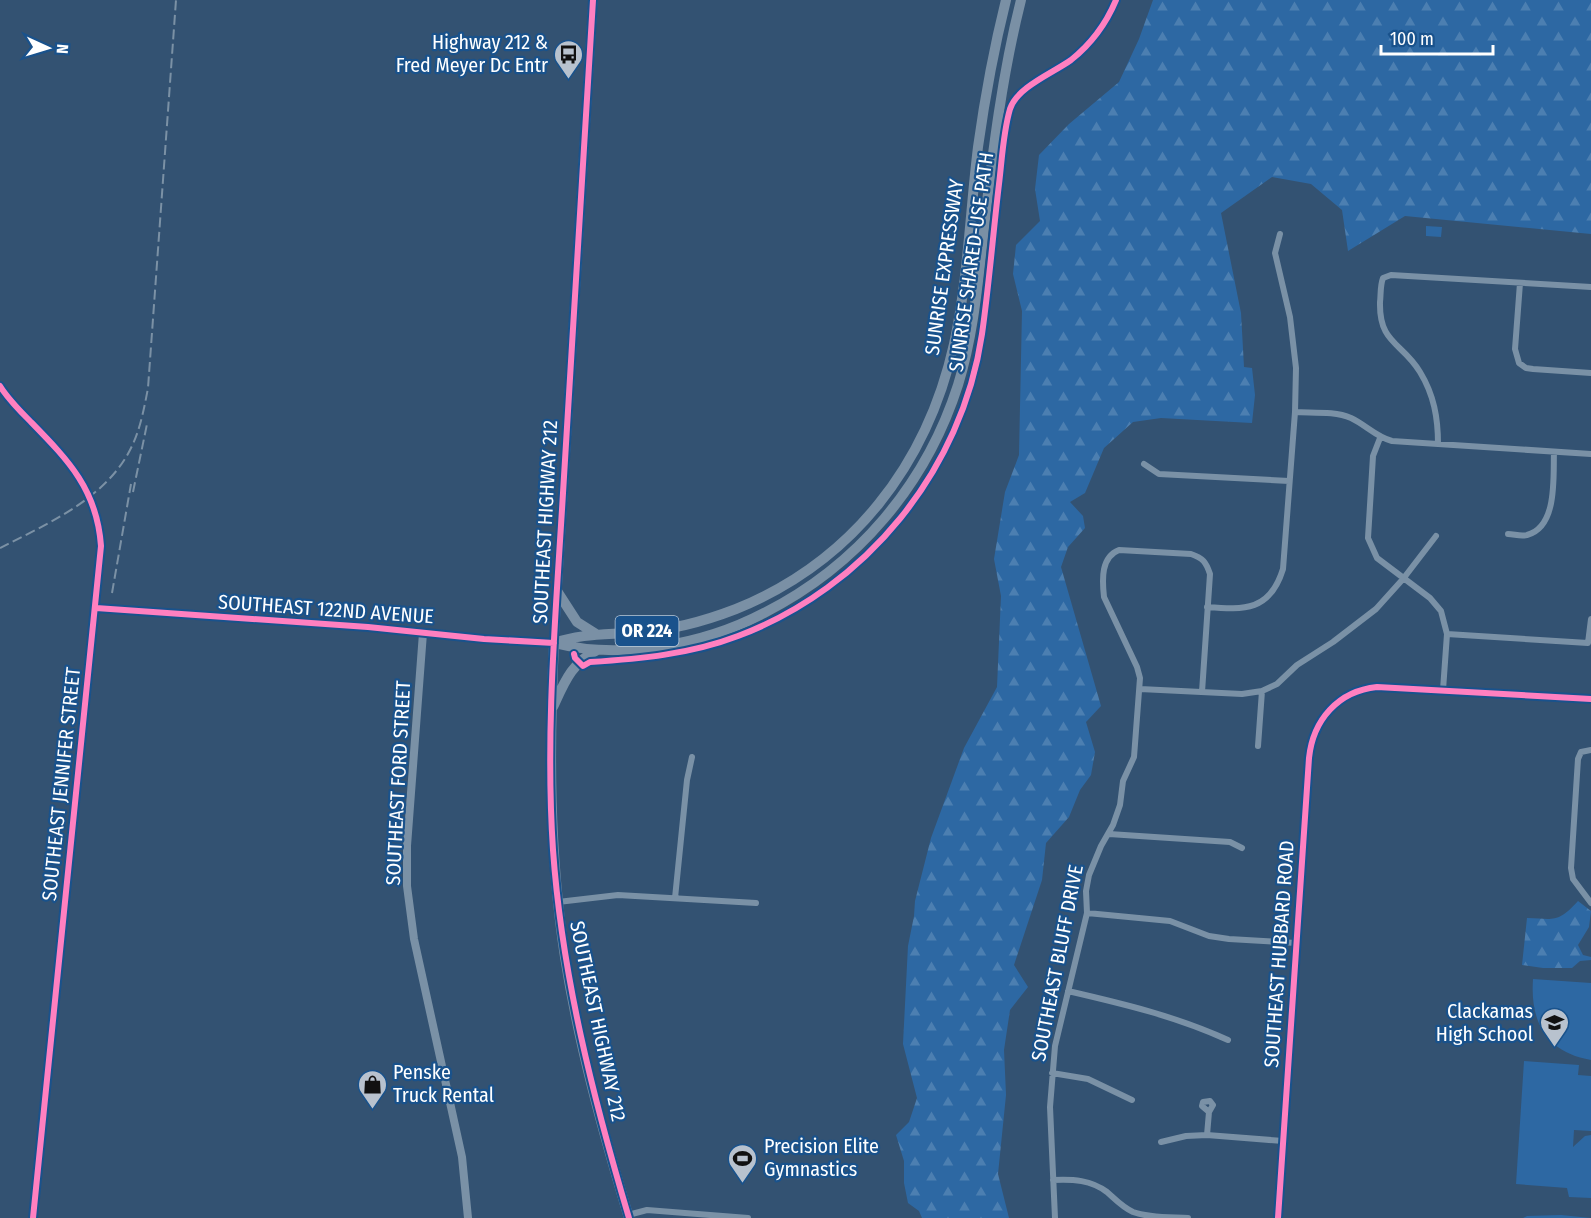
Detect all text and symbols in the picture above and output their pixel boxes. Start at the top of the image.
north arrow [18,18,78,78]
scale bar [1381,18,1494,56]
text: 100 m [1390,28,1434,50]
place label: Highway 212 & Fred Meyer Dc Entr [396,30,548,77]
bus stop icon: Highway 212 & Fred Meyer Dc Entr [553,38,585,80]
text: N [53,44,72,54]
street label: SUNRISE SHARED-USE PATH [944,151,998,373]
street label: SUNRISE EXPRESSWAY [920,177,968,357]
street label: SOUTHEAST HIGHWAY 212 [528,419,562,625]
street label: SOUTHEAST 122ND AVENUE [217,589,435,629]
road number: OR 224 [616,616,678,646]
street label: SOUTHEAST JENNIFER STREET [37,665,85,902]
street label: SOUTHEAST FORD STREET [381,679,415,886]
street label: SOUTHEAST HUBBARD ROAD [1259,840,1299,1068]
street label: SOUTHEAST BLUFF DRIVE [1026,863,1088,1063]
street label: SOUTHEAST HIGHWAY 212 [565,919,631,1123]
place label: Clackamas High School [1436,999,1533,1046]
school or university icon: Clackamas High School [1538,1006,1570,1048]
place label: Penske Truck Rental [393,1060,494,1107]
shop icon: Penske Truck Rental [356,1068,388,1110]
place label: Precision Elite Gymnastics [764,1134,879,1181]
sports icon: Precision Elite Gymnastics [727,1142,759,1184]

